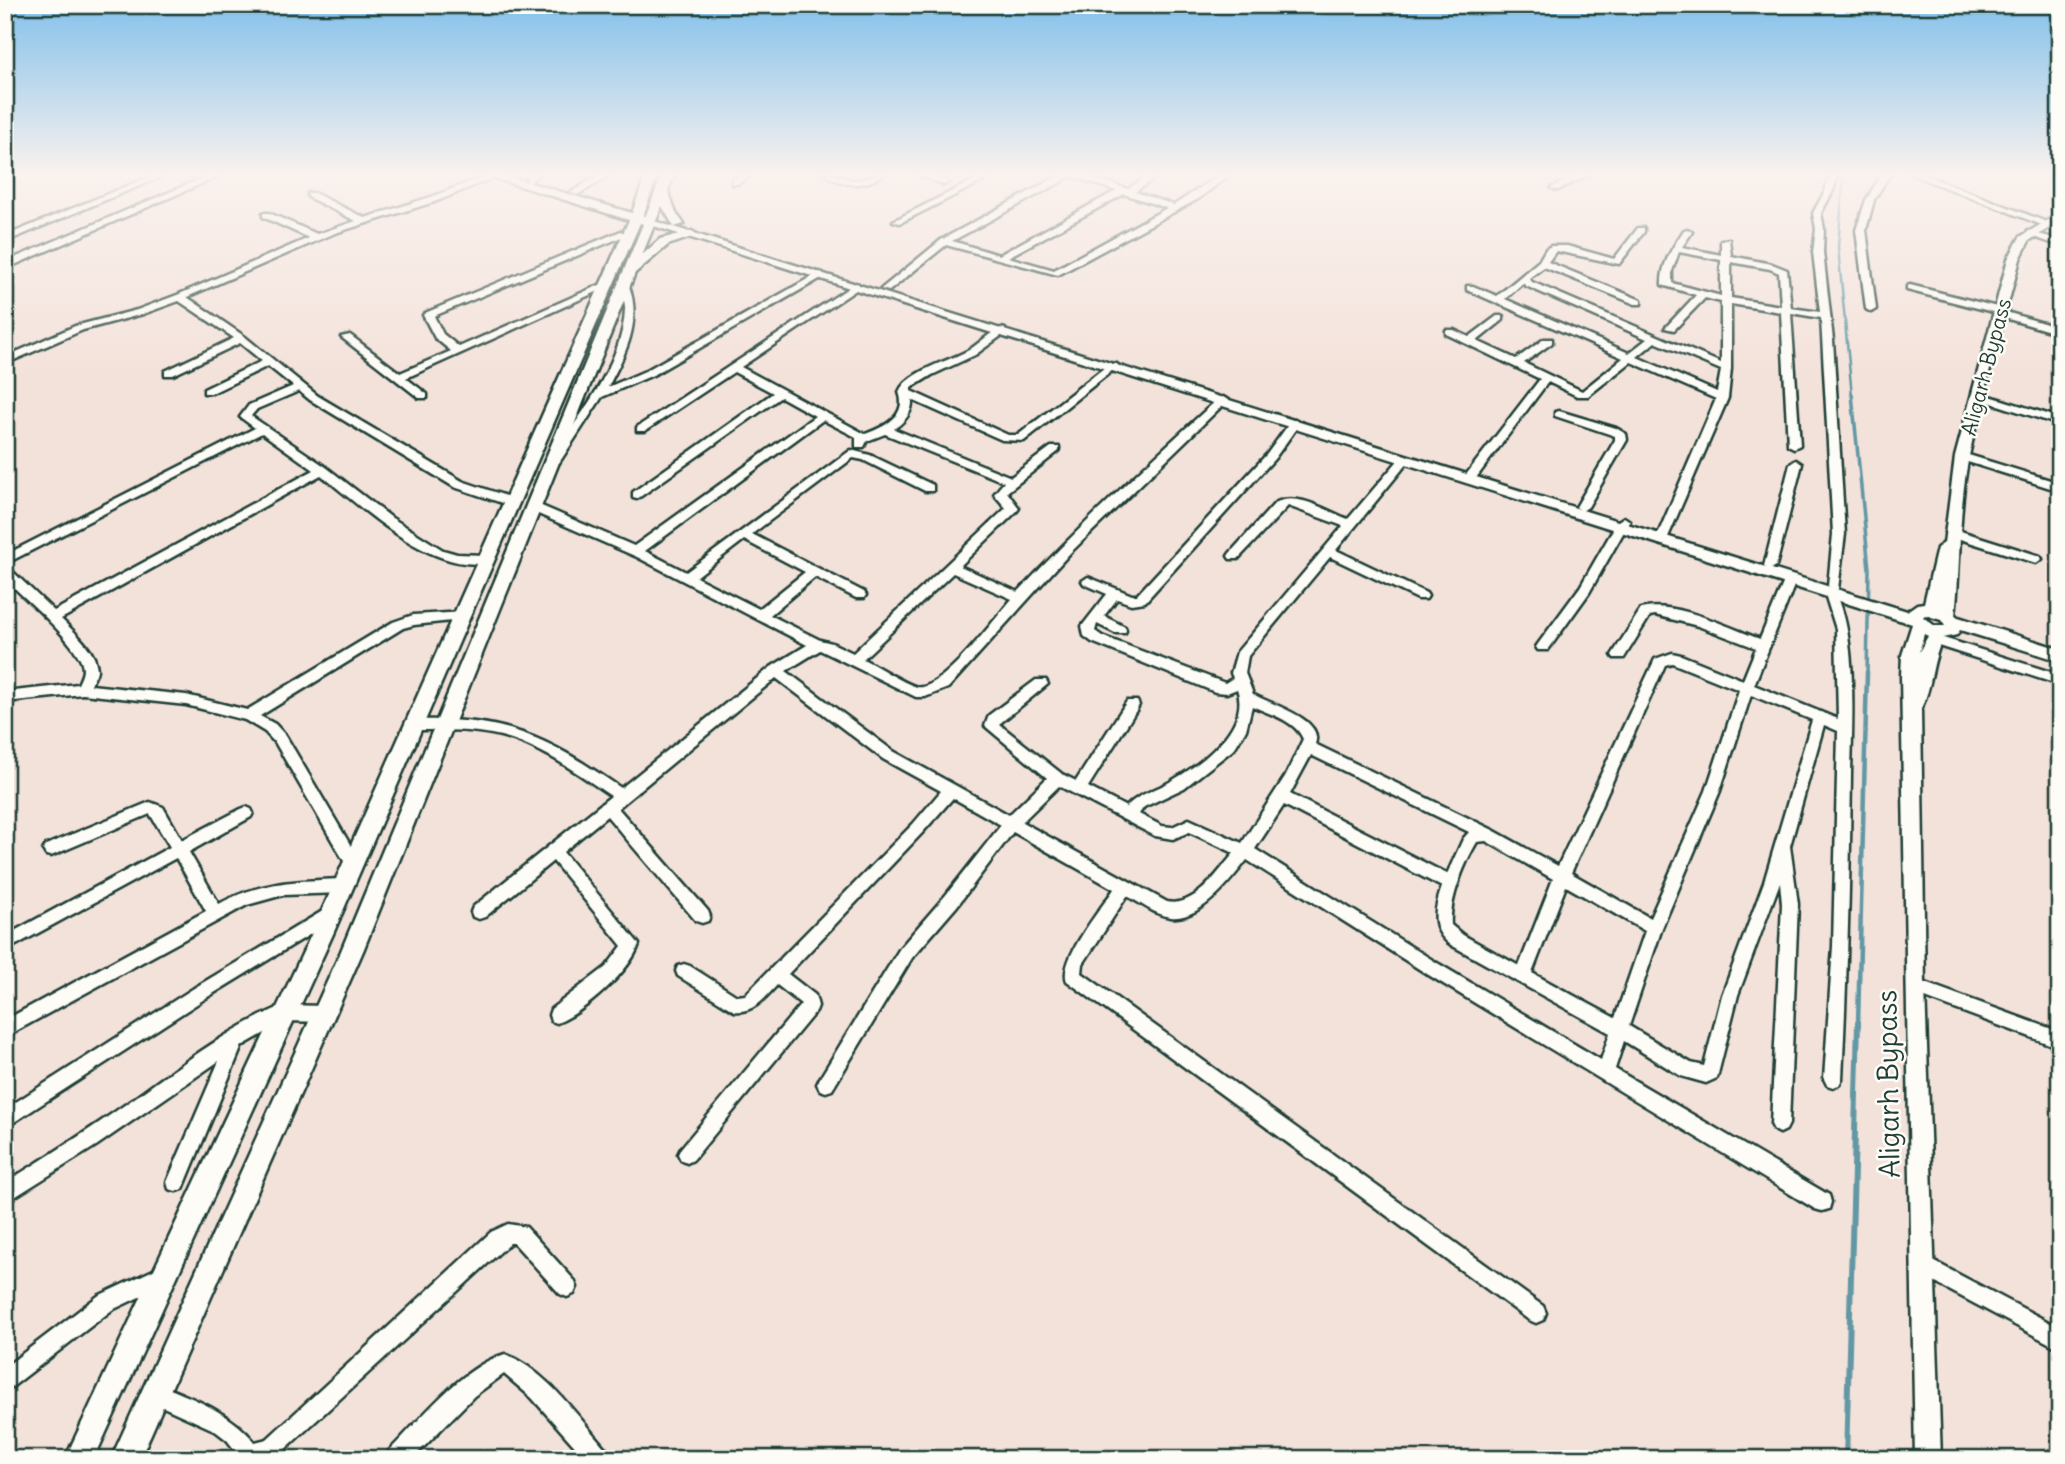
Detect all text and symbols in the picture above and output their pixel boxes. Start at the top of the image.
street label: Aligarh Bypass [1955,295,2017,439]
street label: Aligarh Bypass [1868,990,1908,1178]

